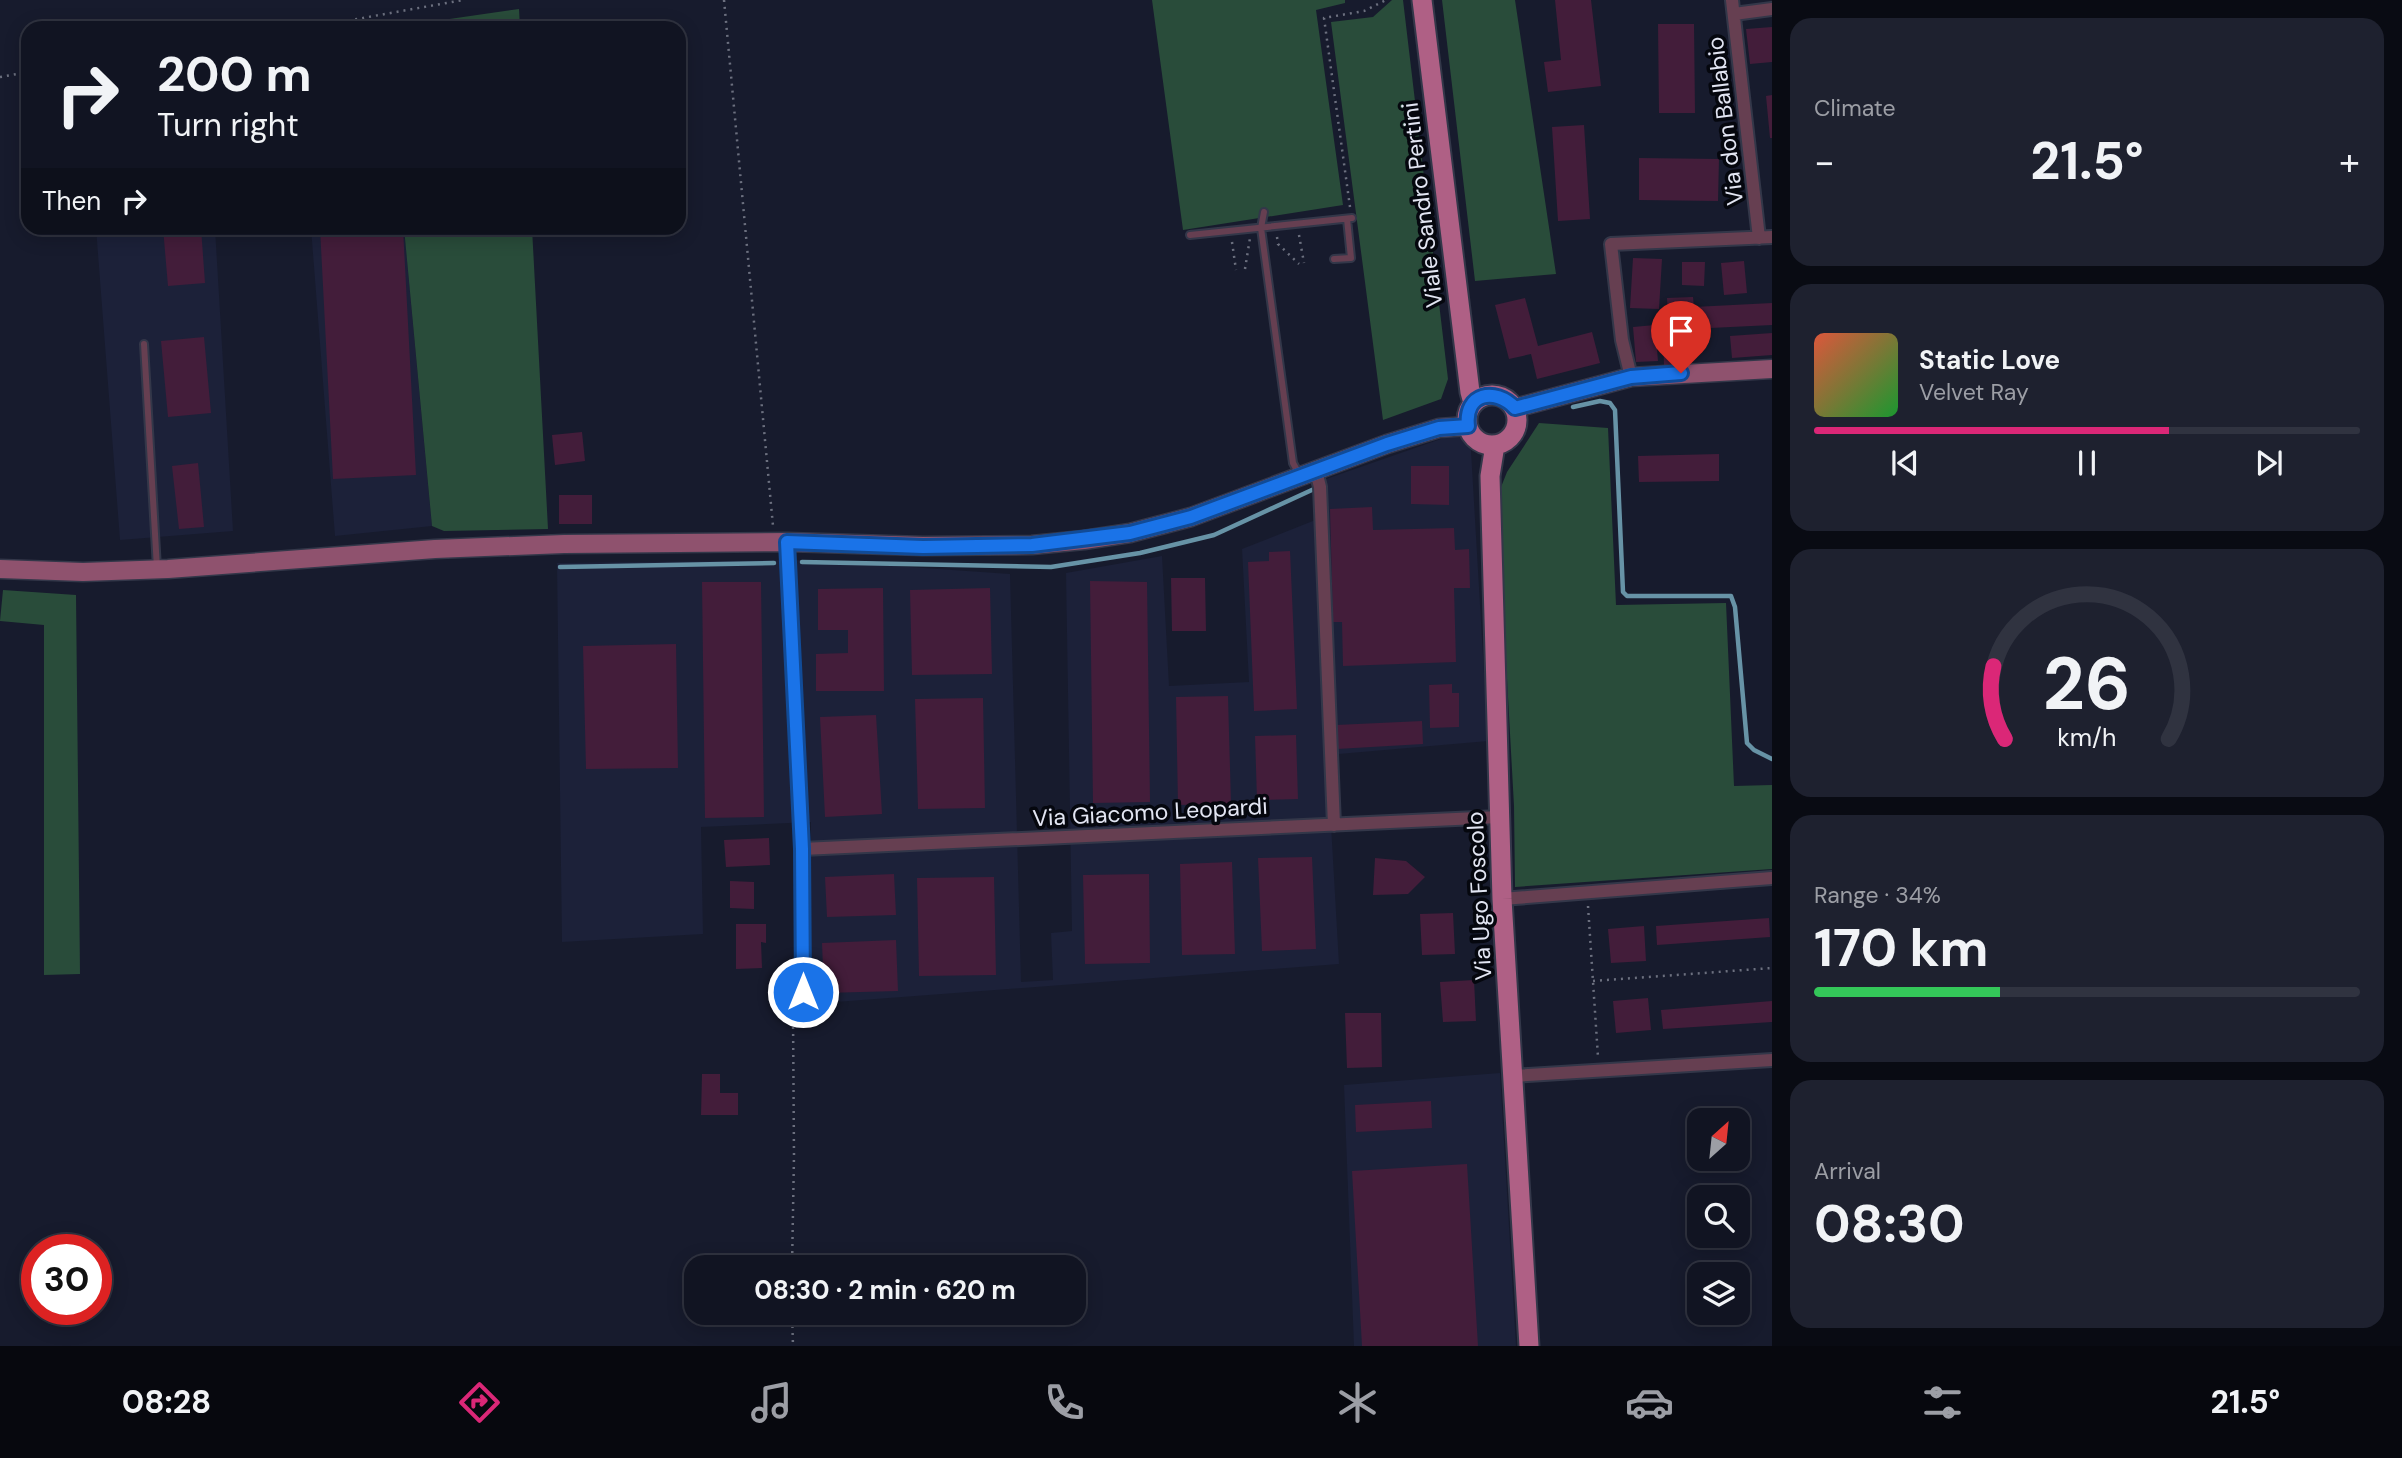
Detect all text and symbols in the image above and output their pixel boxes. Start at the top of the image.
street label: Via don Ballabio [1700,35,1750,207]
text: 200 m [157,42,312,106]
icon: right [42,49,133,140]
text: Climate [1814,93,1896,123]
street label: Viale Sandro Pertini [1395,101,1449,309]
text: Turn right [157,104,299,146]
text: 21.5° [2030,127,2144,195]
text: − [1814,137,1835,187]
text: + [2339,137,2360,187]
icon: right [115,182,153,220]
text: Then [42,184,101,218]
pin [1651,301,1711,373]
icon: arrive [1662,312,1700,350]
text: Static Love [1919,343,2060,377]
text: Velvet Ray [1919,377,2029,407]
icon: previous [1886,444,1924,482]
icon: pause [2068,444,2106,482]
icon: next [2250,444,2288,482]
text: 26 [2043,637,2131,732]
text: km/h [2057,721,2117,754]
street label: Via Giacomo Leopardi [1032,791,1268,833]
street label: Via Ugo Foscolo [1460,811,1498,981]
text: Range · 34% [1814,880,1941,910]
text: 170 km [1814,914,1988,982]
position arrow [766,955,840,1029]
north arrow [1687,1108,1750,1171]
map controls [1687,1108,1750,1325]
text: Arrival [1814,1156,1881,1186]
button: search [1687,1185,1750,1248]
text: 08:30 [1814,1190,1965,1258]
speed limit sign: 30 [21,1234,112,1325]
button: layers [1687,1262,1750,1325]
text: 08:30 · 2 min · 620 m [754,1273,1016,1307]
icon: directions [455,1378,504,1427]
icon: music [747,1378,796,1427]
icon: phone [1040,1378,1089,1427]
icon: climate [1333,1378,1382,1427]
icon: car [1625,1378,1674,1427]
icon: filters [1918,1378,1967,1427]
text: 08:28 [122,1381,211,1423]
text: 21.5° [2210,1381,2280,1423]

